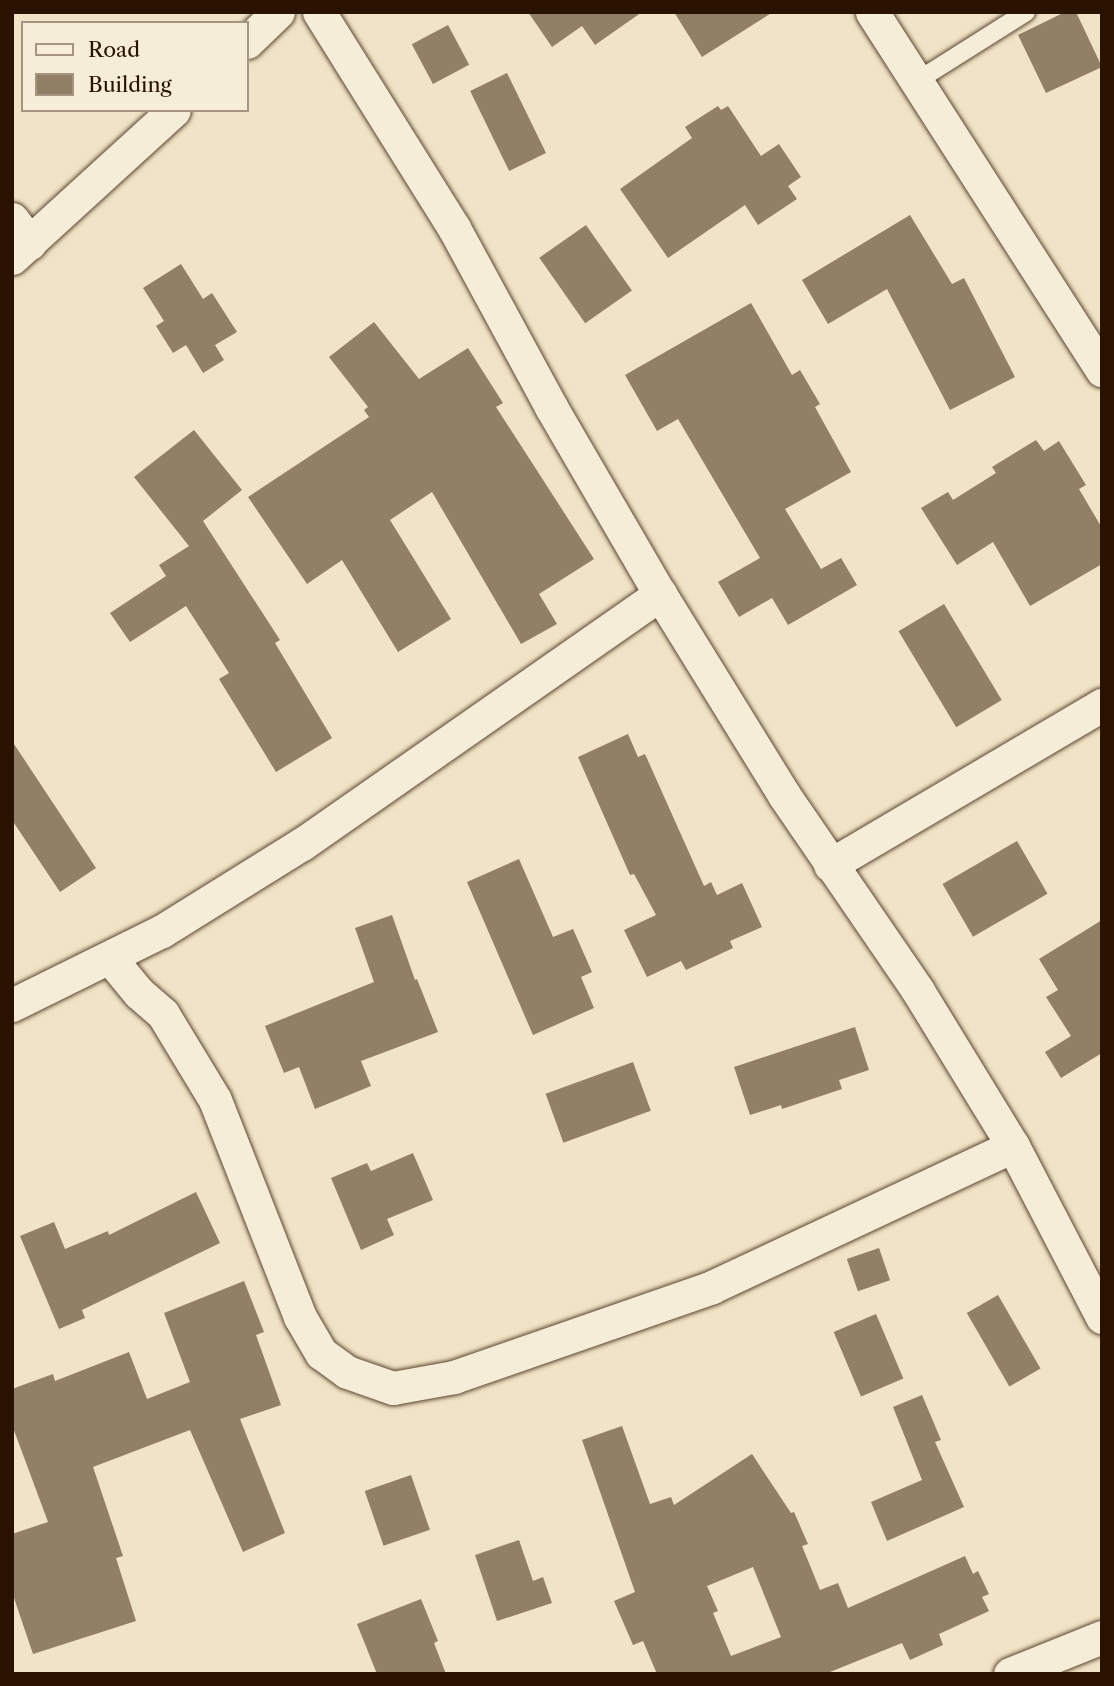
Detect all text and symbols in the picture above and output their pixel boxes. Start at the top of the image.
legend [21,21,248,112]
text: Road [88,37,140,62]
text: Building [88,72,172,97]

